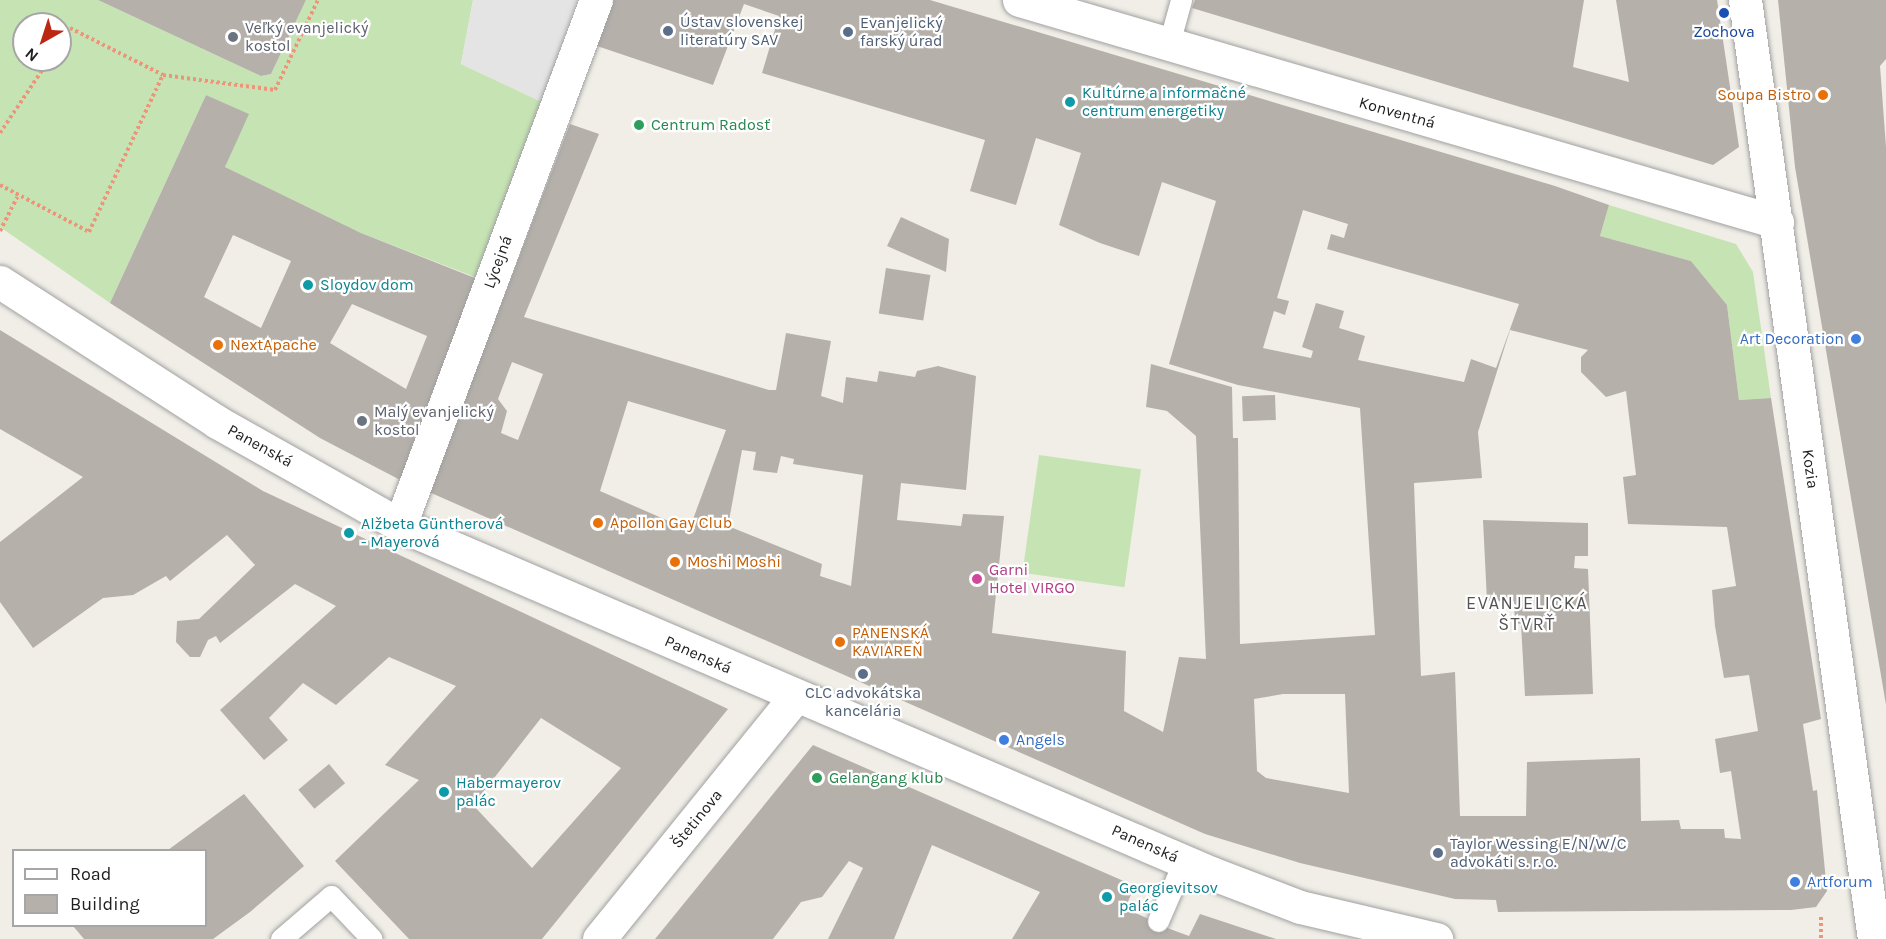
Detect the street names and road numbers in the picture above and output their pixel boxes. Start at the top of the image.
street label: Konventná [1357,93,1437,133]
street label: Lýcejná [480,233,516,291]
street label: Panenská [224,420,296,472]
street label: Kozia [1798,448,1822,490]
street label: Panenská [661,632,735,678]
street label: Štetinova [668,786,726,852]
street label: Panenská [1108,821,1182,867]

